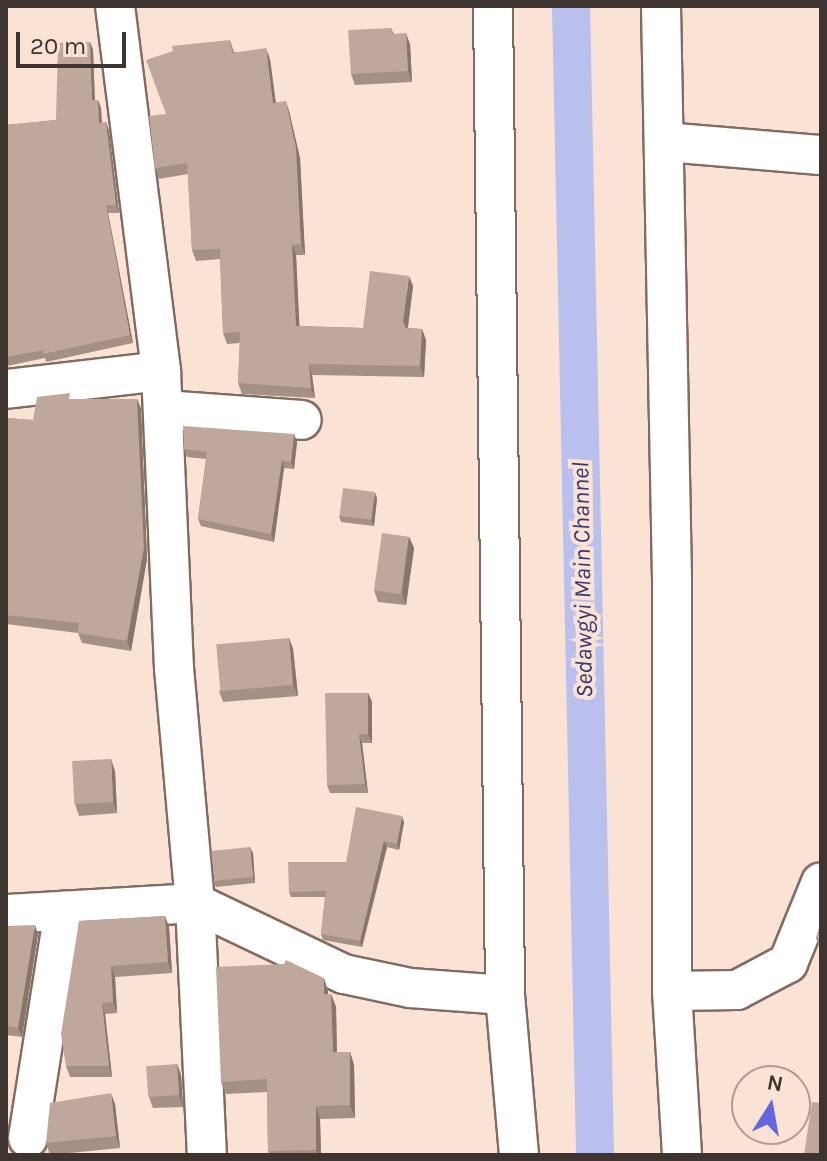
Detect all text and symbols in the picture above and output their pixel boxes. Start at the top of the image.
scale bar [20,16,130,66]
text: 20 m [30,32,86,60]
water label: Sedawgyi Main Channel [567,462,599,698]
north arrow [731,1065,811,1145]
text: N [765,1069,785,1098]

